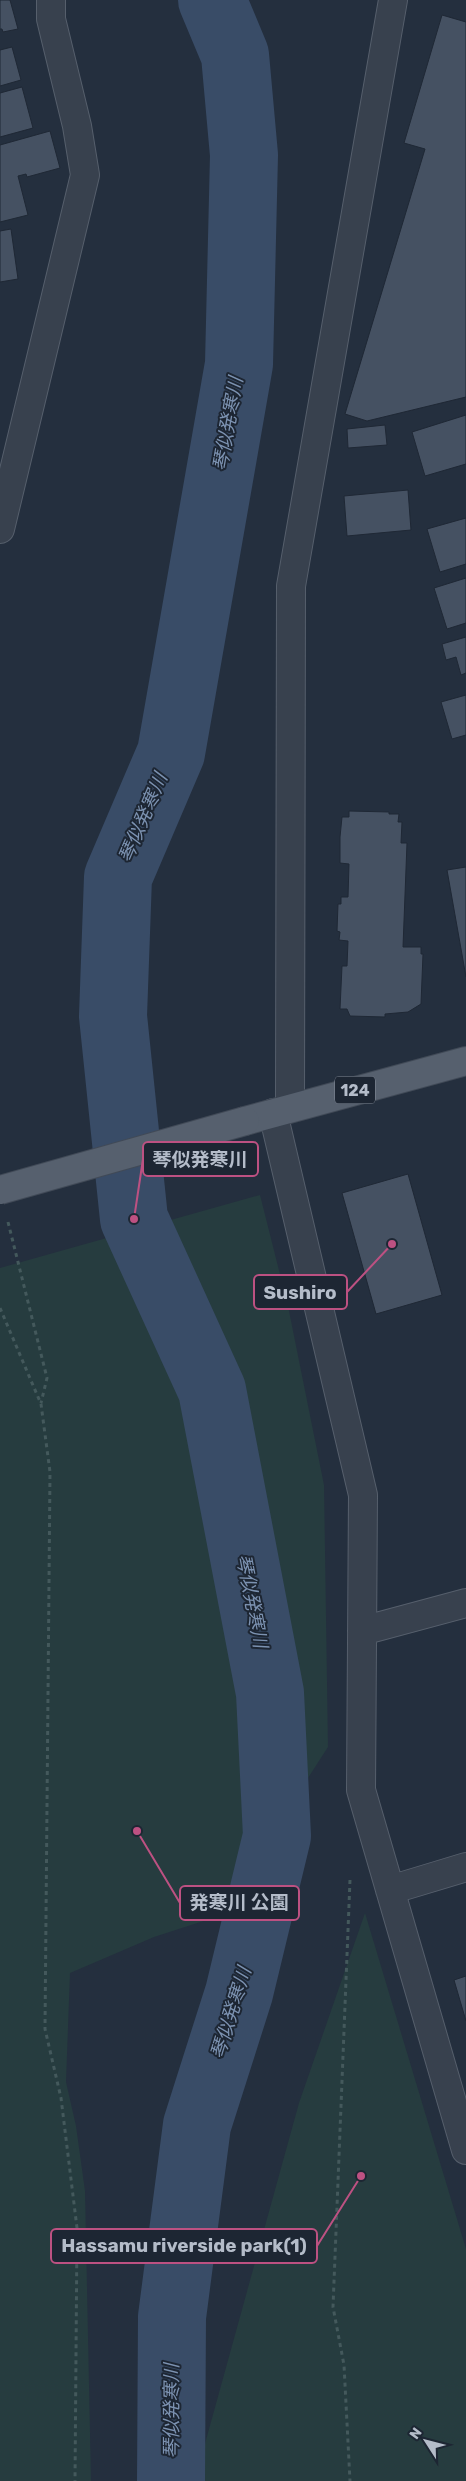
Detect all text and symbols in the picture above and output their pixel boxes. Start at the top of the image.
water label: 琴似発寒川 [208,373,248,473]
water label: 琴似発寒川 [114,768,173,866]
road number: 124 [335,1076,375,1104]
callout: 琴似発寒川 [143,1142,258,1176]
text: 琴似発寒川 [152,1148,248,1171]
callout: Sushiro [254,1275,347,1309]
text: Sushiro [263,1281,337,1304]
water label: 琴似発寒川 [232,1552,273,1652]
callout: 発寒川 公園 [180,1886,299,1920]
text: 発寒川 公園 [189,1891,289,1914]
water label: 琴似発寒川 [206,1962,256,2062]
callout: Hassamu riverside park(1) [51,2229,317,2263]
text: Hassamu riverside park(1) [61,2234,307,2257]
water label: 琴似発寒川 [160,2362,183,2459]
north arrow [401,2416,451,2466]
text: N [406,2425,426,2443]

